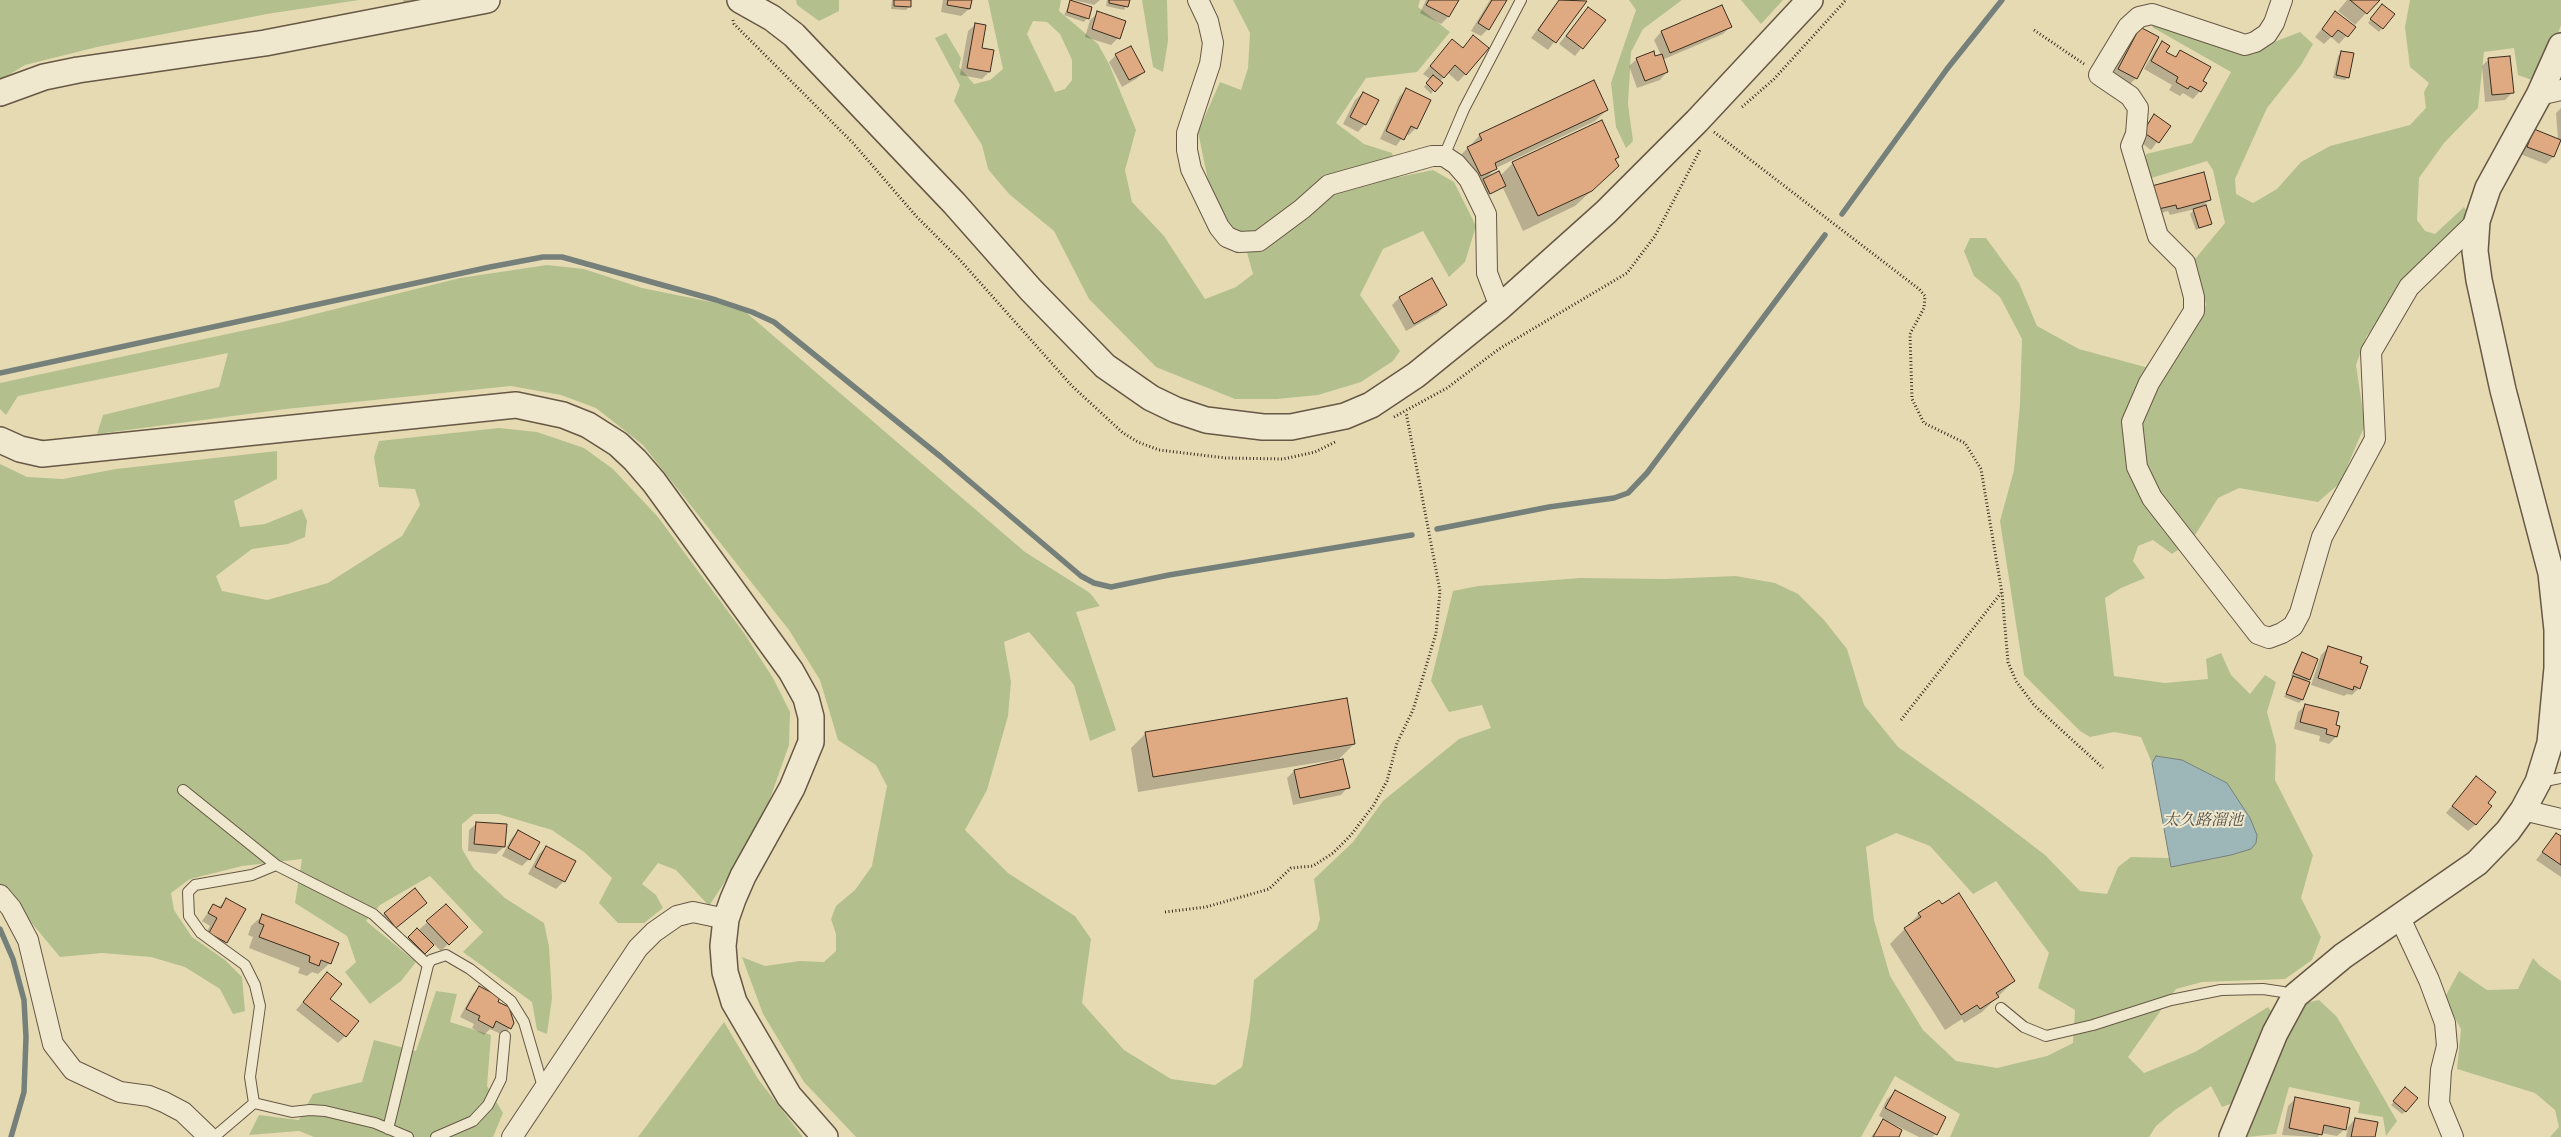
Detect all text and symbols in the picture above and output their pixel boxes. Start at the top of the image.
water label: 太久路溜池 [2163,810,2243,830]

